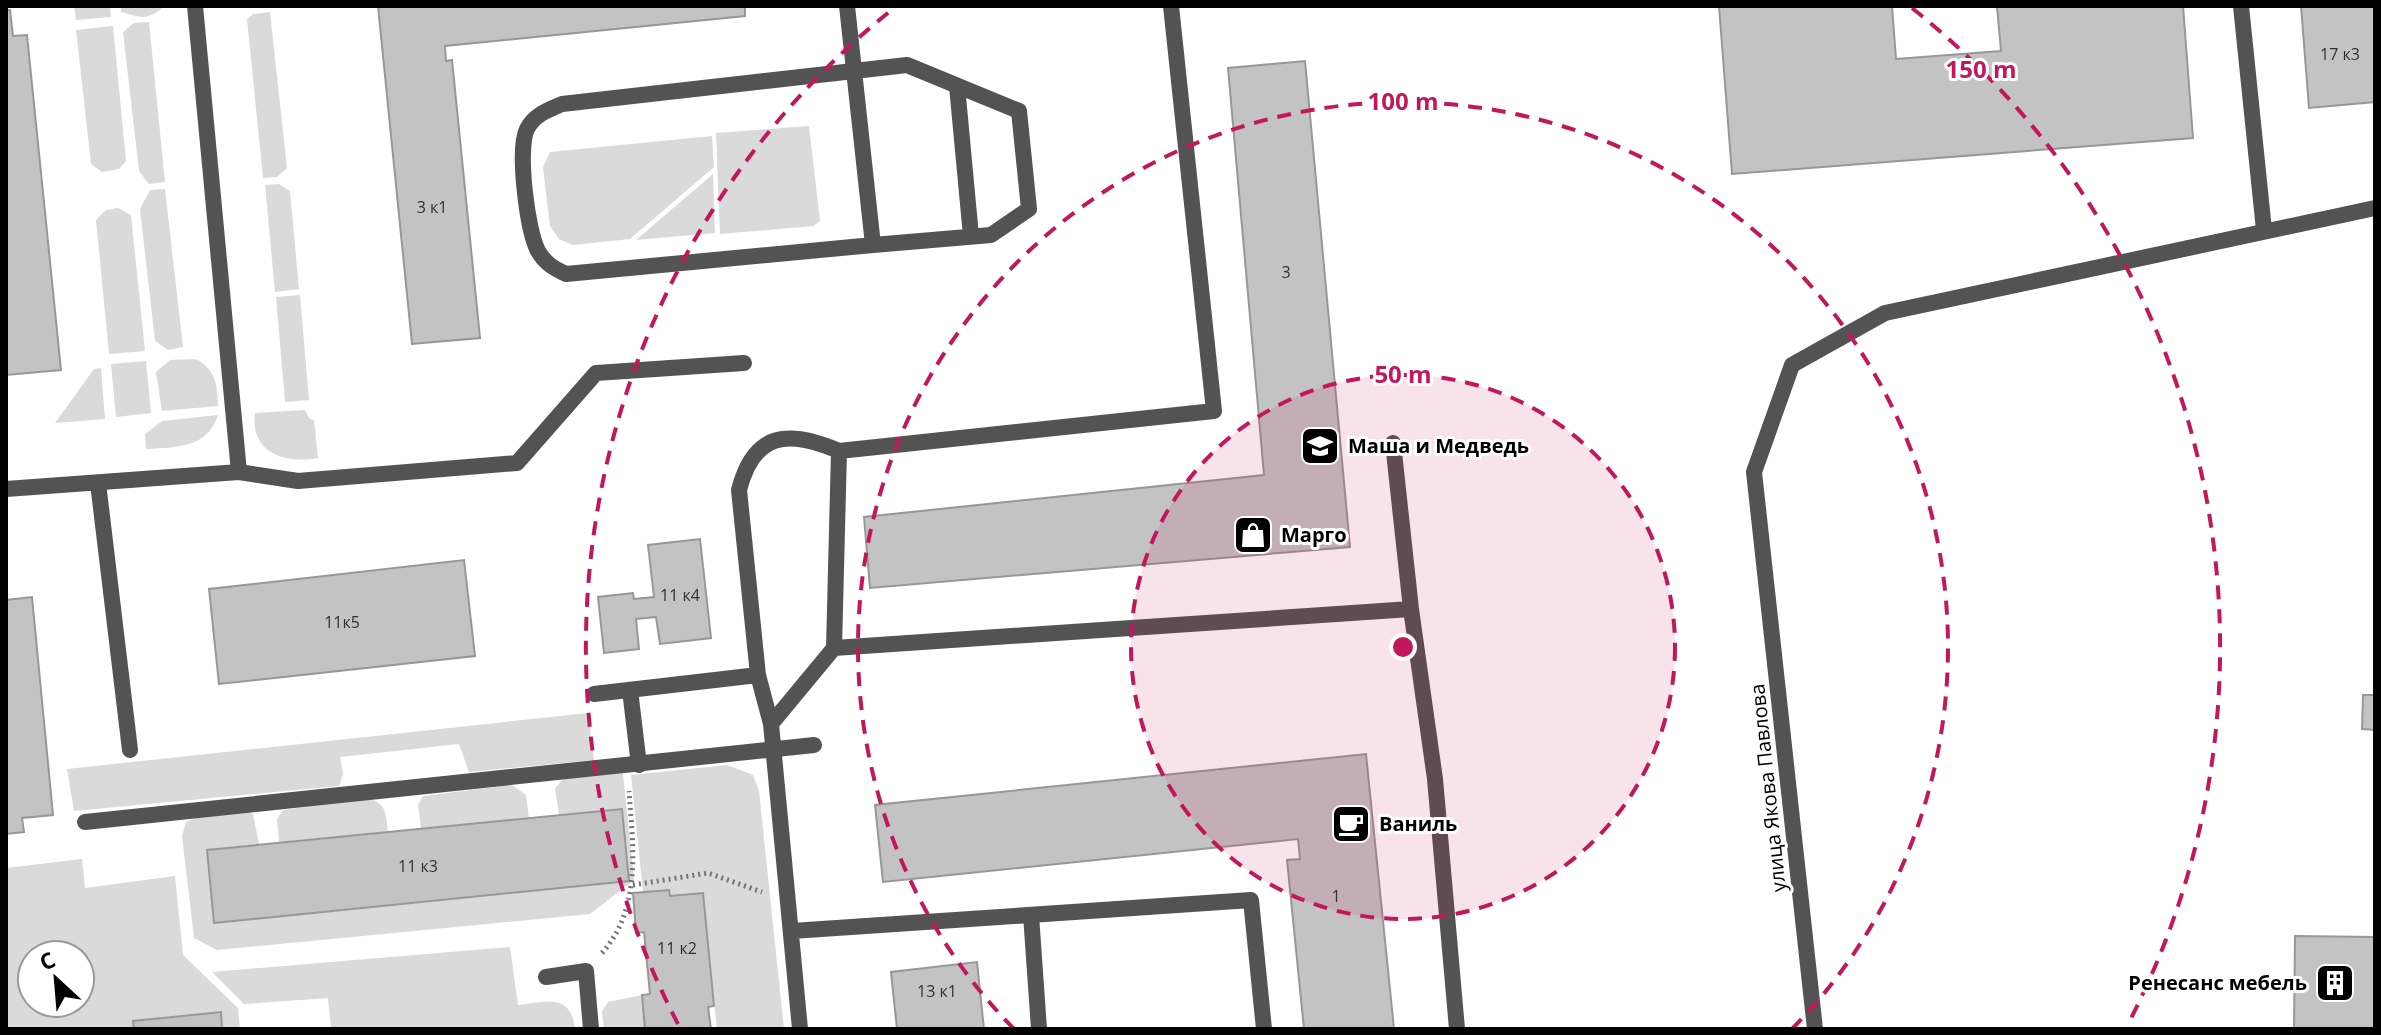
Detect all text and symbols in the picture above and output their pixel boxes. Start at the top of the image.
house number: 17 к3 [2320,43,2360,65]
text: 150 m [1946,52,2016,85]
text: 100 m [1368,84,1438,117]
house number: 3 к1 [417,196,447,218]
house number: 3 [1281,261,1291,283]
text: 50 m [1374,357,1432,390]
school or university icon: Маша и Медведь [1299,425,1341,467]
place label: Маша и Медведь [1348,432,1529,459]
shop icon: Марго [1232,514,1274,556]
place label: Марго [1281,521,1347,548]
house number: 11 к4 [660,584,700,606]
house number: 11к5 [324,611,360,633]
centre of rings [1389,633,1417,661]
street label: улица Якова Павлова [1743,683,1792,893]
cafe icon: Ваниль [1330,803,1372,845]
place label: Ваниль [1379,810,1457,837]
house number: 11 к3 [398,855,438,877]
house number: 1 [1331,885,1341,907]
house number: 11 к2 [657,937,697,959]
north arrow [16,939,96,1019]
text: С [34,944,60,977]
building icon: Ренесанс мебель [2314,962,2356,1004]
place label: Ренесанс мебель [2128,969,2307,996]
house number: 13 к1 [917,980,957,1002]

